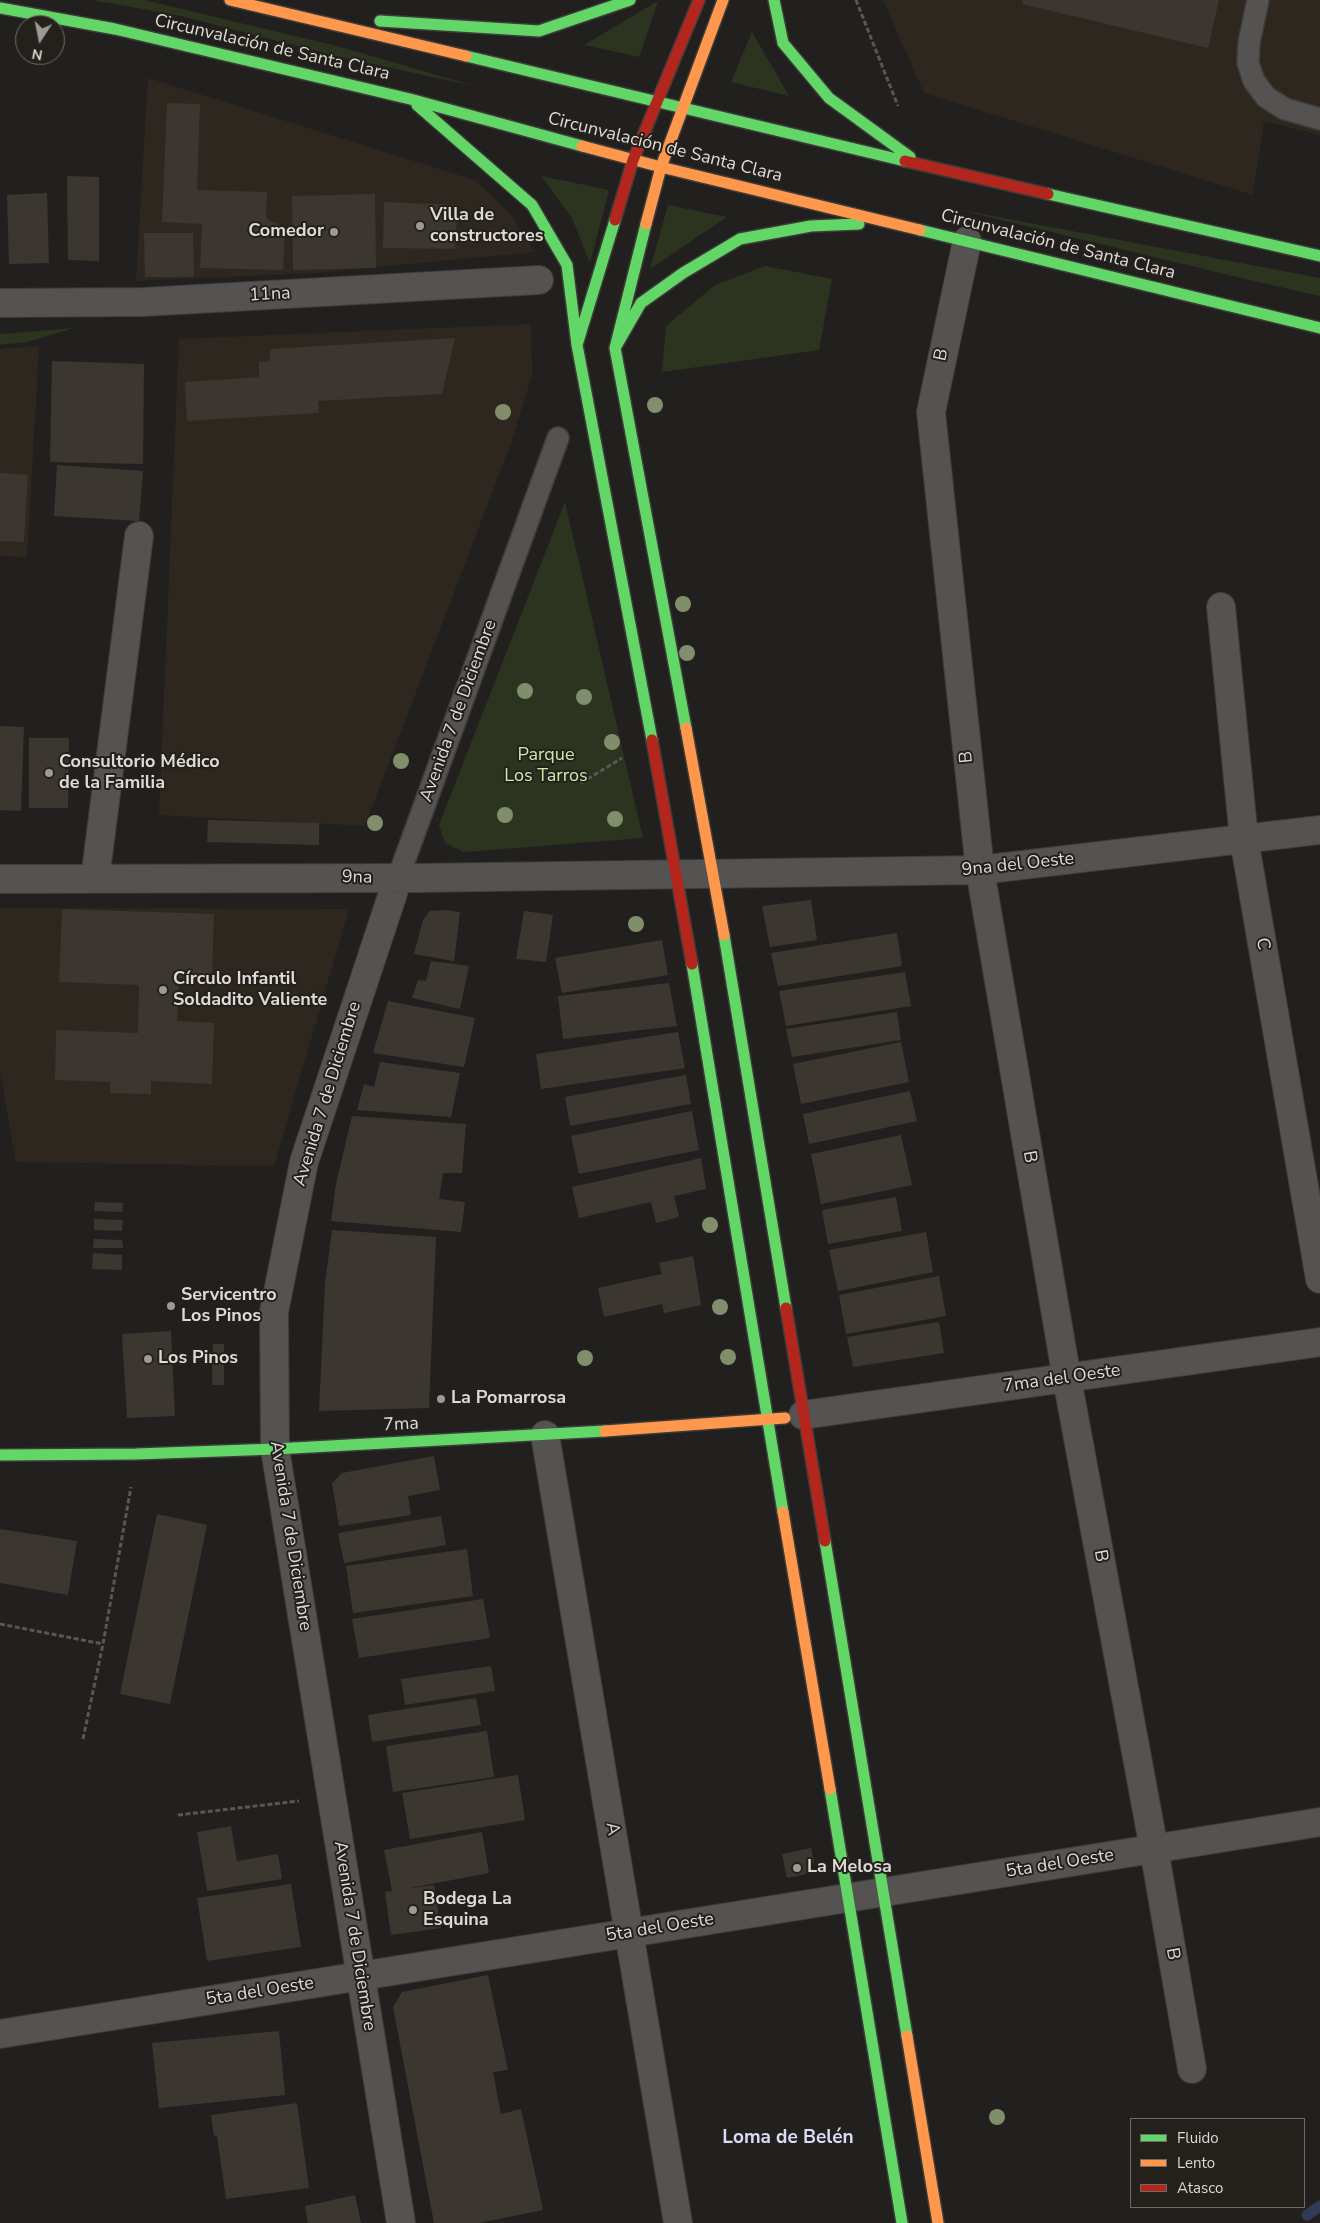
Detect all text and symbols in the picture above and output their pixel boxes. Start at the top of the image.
street label: Circunvalación de Santa Clara [152,10,392,86]
north arrow [15,15,65,65]
text: N [30,44,44,65]
street label: Circunvalación de Santa Clara [546,108,784,188]
place label: Villa de constructores [430,205,543,248]
street label: Circunvalación de Santa Clara [939,205,1177,285]
marker: Villa de constructores [414,220,426,232]
place label: Comedor [248,221,324,243]
marker: Comedor [328,226,340,238]
street label: 11na [249,283,291,307]
street label: B [930,347,954,363]
street label: Avenida 7 de Diciembre [416,617,502,805]
park label: Parque Los Tarros [504,745,588,788]
street label: B [956,750,978,764]
place label: Consultorio Médico de la Familia [59,752,220,794]
marker: Consultorio Médico de la Familia [43,767,55,779]
street label: 9na del Oeste [961,848,1075,882]
street label: 9na [342,867,372,889]
street label: C [1250,936,1274,952]
place label: Círculo Infantil Soldadito Valiente [173,969,327,1012]
marker: Círculo Infantil Soldadito Valiente [157,984,169,996]
street label: Avenida 7 de Diciembre [290,999,366,1189]
street label: B [1017,1149,1041,1165]
place label: Servicentro Los Pinos [181,1285,277,1328]
marker: Servicentro Los Pinos [165,1300,177,1312]
place label: Los Pinos [158,1348,238,1370]
marker: Los Pinos [142,1353,154,1365]
street label: 7ma del Oeste [1002,1360,1122,1398]
place label: La Pomarrosa [451,1388,566,1410]
marker: La Pomarrosa [435,1393,447,1405]
street label: 7ma [383,1413,419,1437]
street label: Avenida 7 de Diciembre [264,1440,316,1632]
street label: B [1088,1548,1112,1564]
street label: A [600,1821,624,1837]
street label: Avenida 7 de Diciembre [328,1840,380,2032]
street label: 5ta del Oeste [1004,1845,1116,1883]
place label: La Melosa [807,1857,892,1879]
marker: La Melosa [791,1862,803,1874]
place label: Bodega La Esquina [423,1889,512,1932]
marker: Bodega La Esquina [407,1904,419,1916]
street label: 5ta del Oeste [604,1909,716,1947]
street label: B [1160,1946,1184,1962]
street label: 5ta del Oeste [204,1973,316,2011]
legend [1130,2118,1305,2208]
district label: Loma de Belén [722,2127,854,2149]
text: Fluido [1177,2128,1219,2148]
text: Lento [1177,2153,1215,2173]
text: Atasco [1177,2178,1223,2198]

